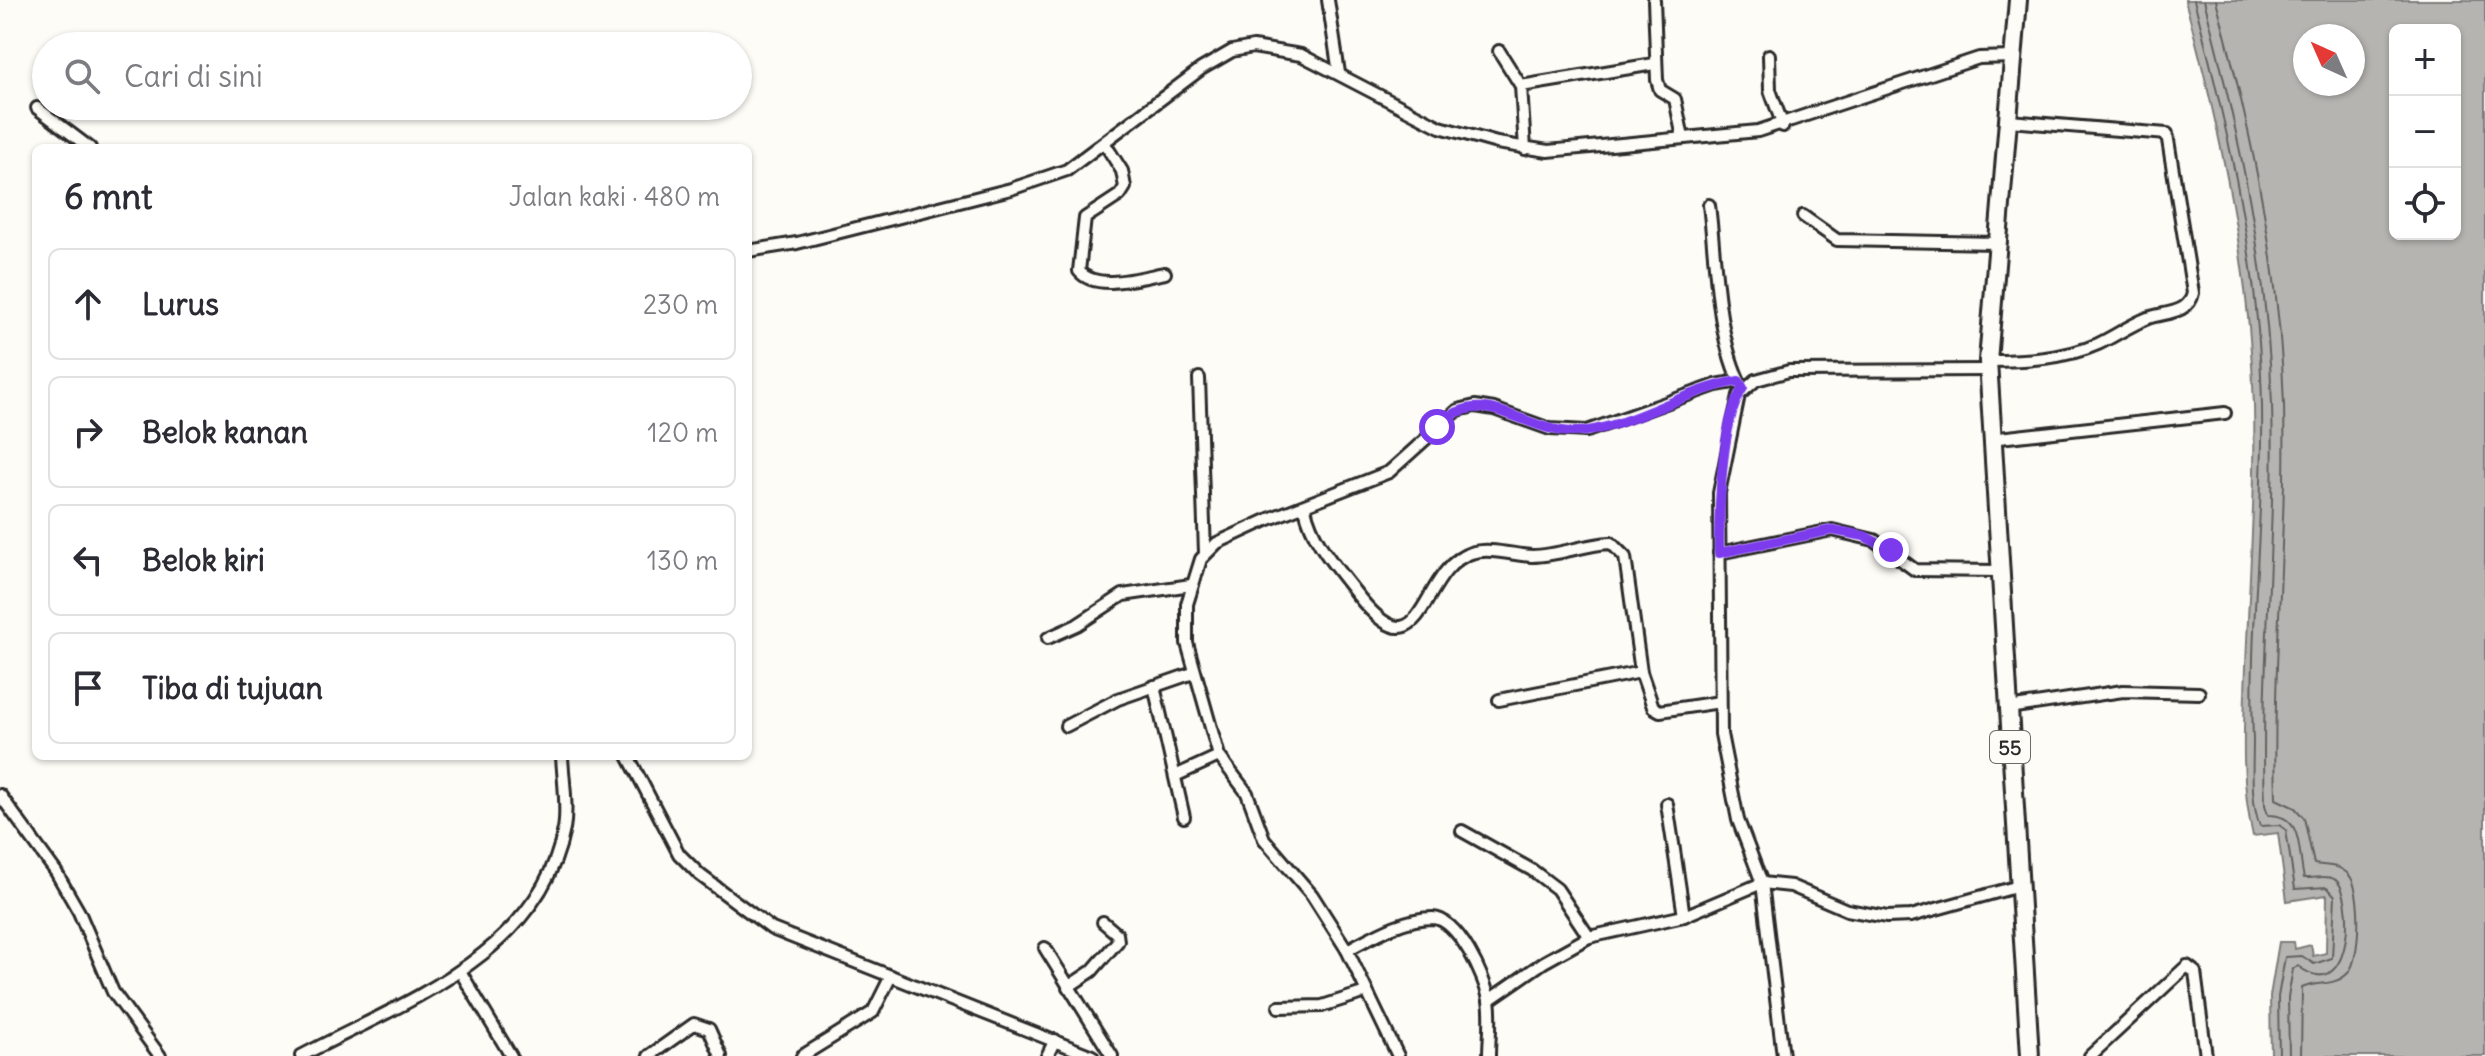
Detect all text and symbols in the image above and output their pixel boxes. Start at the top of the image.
north arrow [2293,24,2365,96]
map controls [2389,24,2461,240]
button: + [2389,24,2461,96]
search box [32,32,752,120]
icon: search [60,54,104,98]
text: Cari di sini [124,57,263,95]
button: − [2389,96,2461,168]
button: locate [2389,168,2461,240]
text: 6 mnt [64,175,152,218]
text: Jalan kaki · 480 m [509,180,720,213]
icon: ahead [66,282,110,326]
text: Lurus [142,285,219,323]
text: 230 m [643,288,718,321]
route start [1419,409,1455,445]
icon: right [66,410,110,454]
text: Belok kanan [142,413,308,451]
text: 120 m [647,416,718,449]
route end [1873,532,1909,568]
icon: left [66,538,110,582]
text: Belok kiri [142,541,265,579]
text: 130 m [647,544,718,577]
icon: arrive [66,666,110,710]
text: Tiba di tujuan [142,669,323,707]
road number: 55 [1990,731,2030,763]

